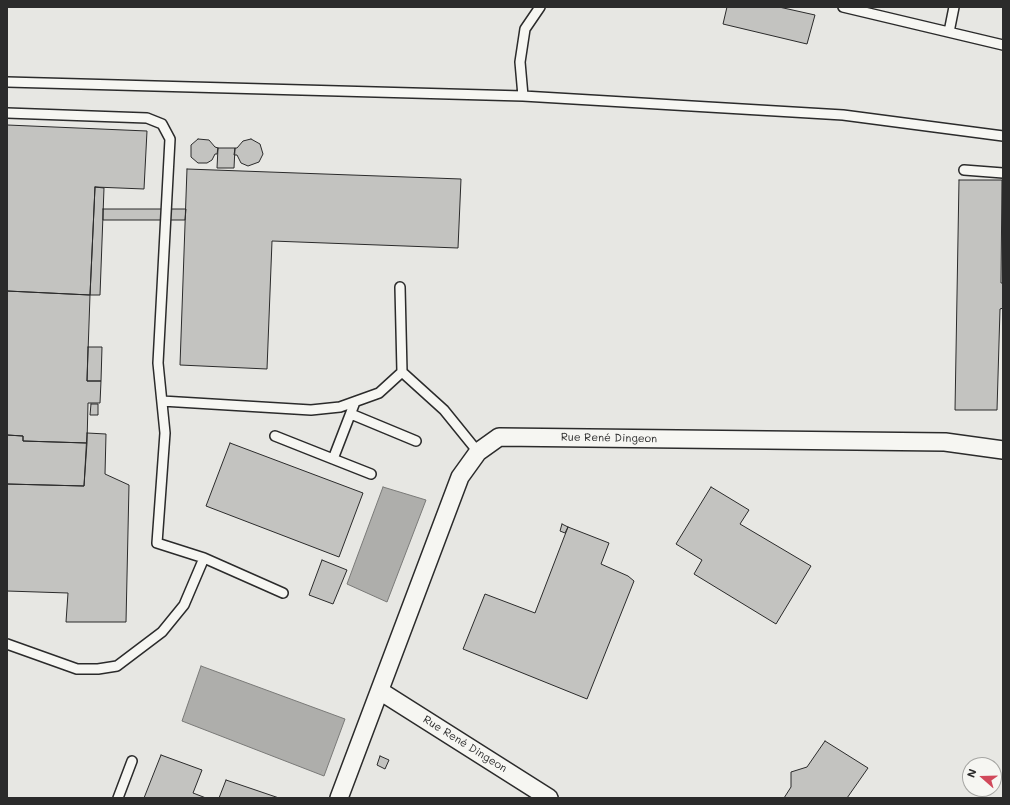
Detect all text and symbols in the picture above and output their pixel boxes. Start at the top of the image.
street label: Rue René Dingeon [561,431,657,445]
street label: Rue René Dingeon [421,713,509,775]
north arrow [962,757,1002,797]
text: N [963,767,980,780]

